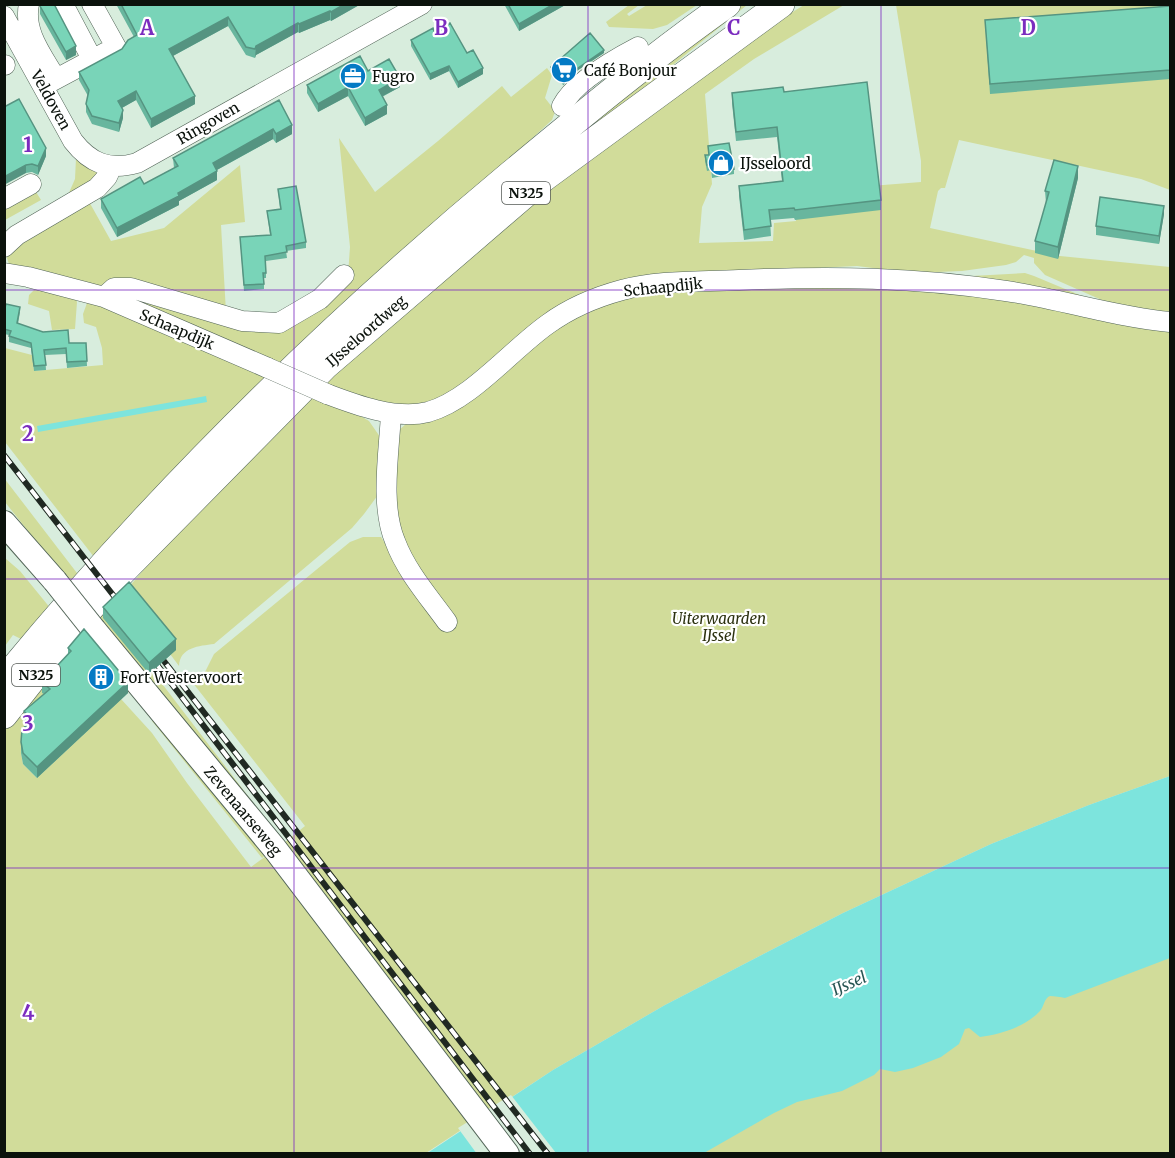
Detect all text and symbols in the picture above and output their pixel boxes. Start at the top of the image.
text: A [139,15,155,40]
text: B [434,15,448,40]
text: C [727,15,741,40]
text: D [1020,15,1036,40]
supermarket icon: Café Bonjour [549,55,579,85]
office icon: Fugro [338,61,368,91]
place label: Café Bonjour [584,61,677,80]
street label: Veldoven [26,66,75,133]
place label: Fugro [372,67,415,86]
street label: Ringoven [173,98,243,148]
text: 1 [23,132,33,157]
shop icon: IJsseloord [706,148,736,178]
place label: IJsseloord [740,154,811,173]
road number: N325 [502,182,550,204]
street label: Schaapdijk [622,273,704,301]
street label: IJsseloordweg [322,291,410,371]
street label: Schaapdijk [137,305,218,353]
text: 2 [22,421,34,446]
park label: Uiterwaarden IJssel [672,609,766,645]
building icon: Fort Westervoort [86,662,116,692]
road number: N325 [12,664,60,686]
place label: Fort Westervoort [120,668,242,687]
text: 3 [22,711,34,736]
street label: Zevenaarseweg [200,762,286,860]
water label: IJssel [829,966,870,999]
text: 4 [22,1000,35,1025]

